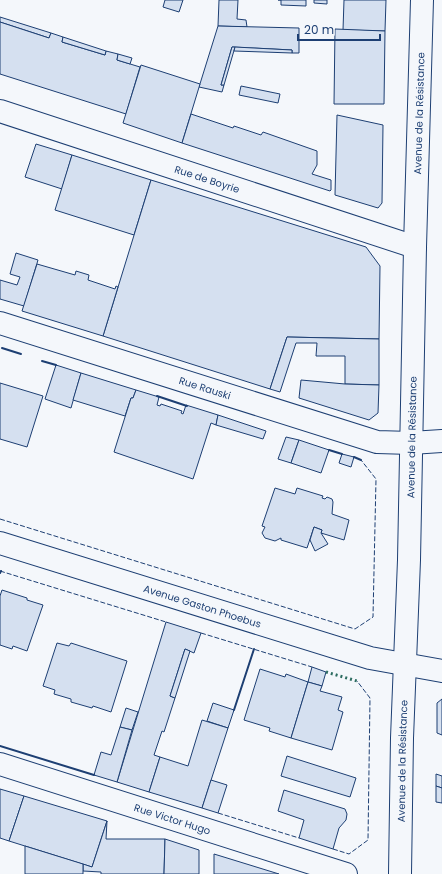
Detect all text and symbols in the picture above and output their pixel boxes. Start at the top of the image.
scale bar [298,16,380,42]
text: 20 m [304,21,334,38]
street label: Avenue de la Résistance [410,52,428,175]
street label: Rue de Boyrie [173,161,242,197]
street label: Rue Rauski [177,373,233,403]
street label: Avenue de la Résistance [403,376,420,498]
street label: Avenue Gaston Phoebus [142,581,263,631]
street label: Avenue de la Résistance [393,700,411,822]
street label: Rue Victor Hugo [132,800,213,838]

